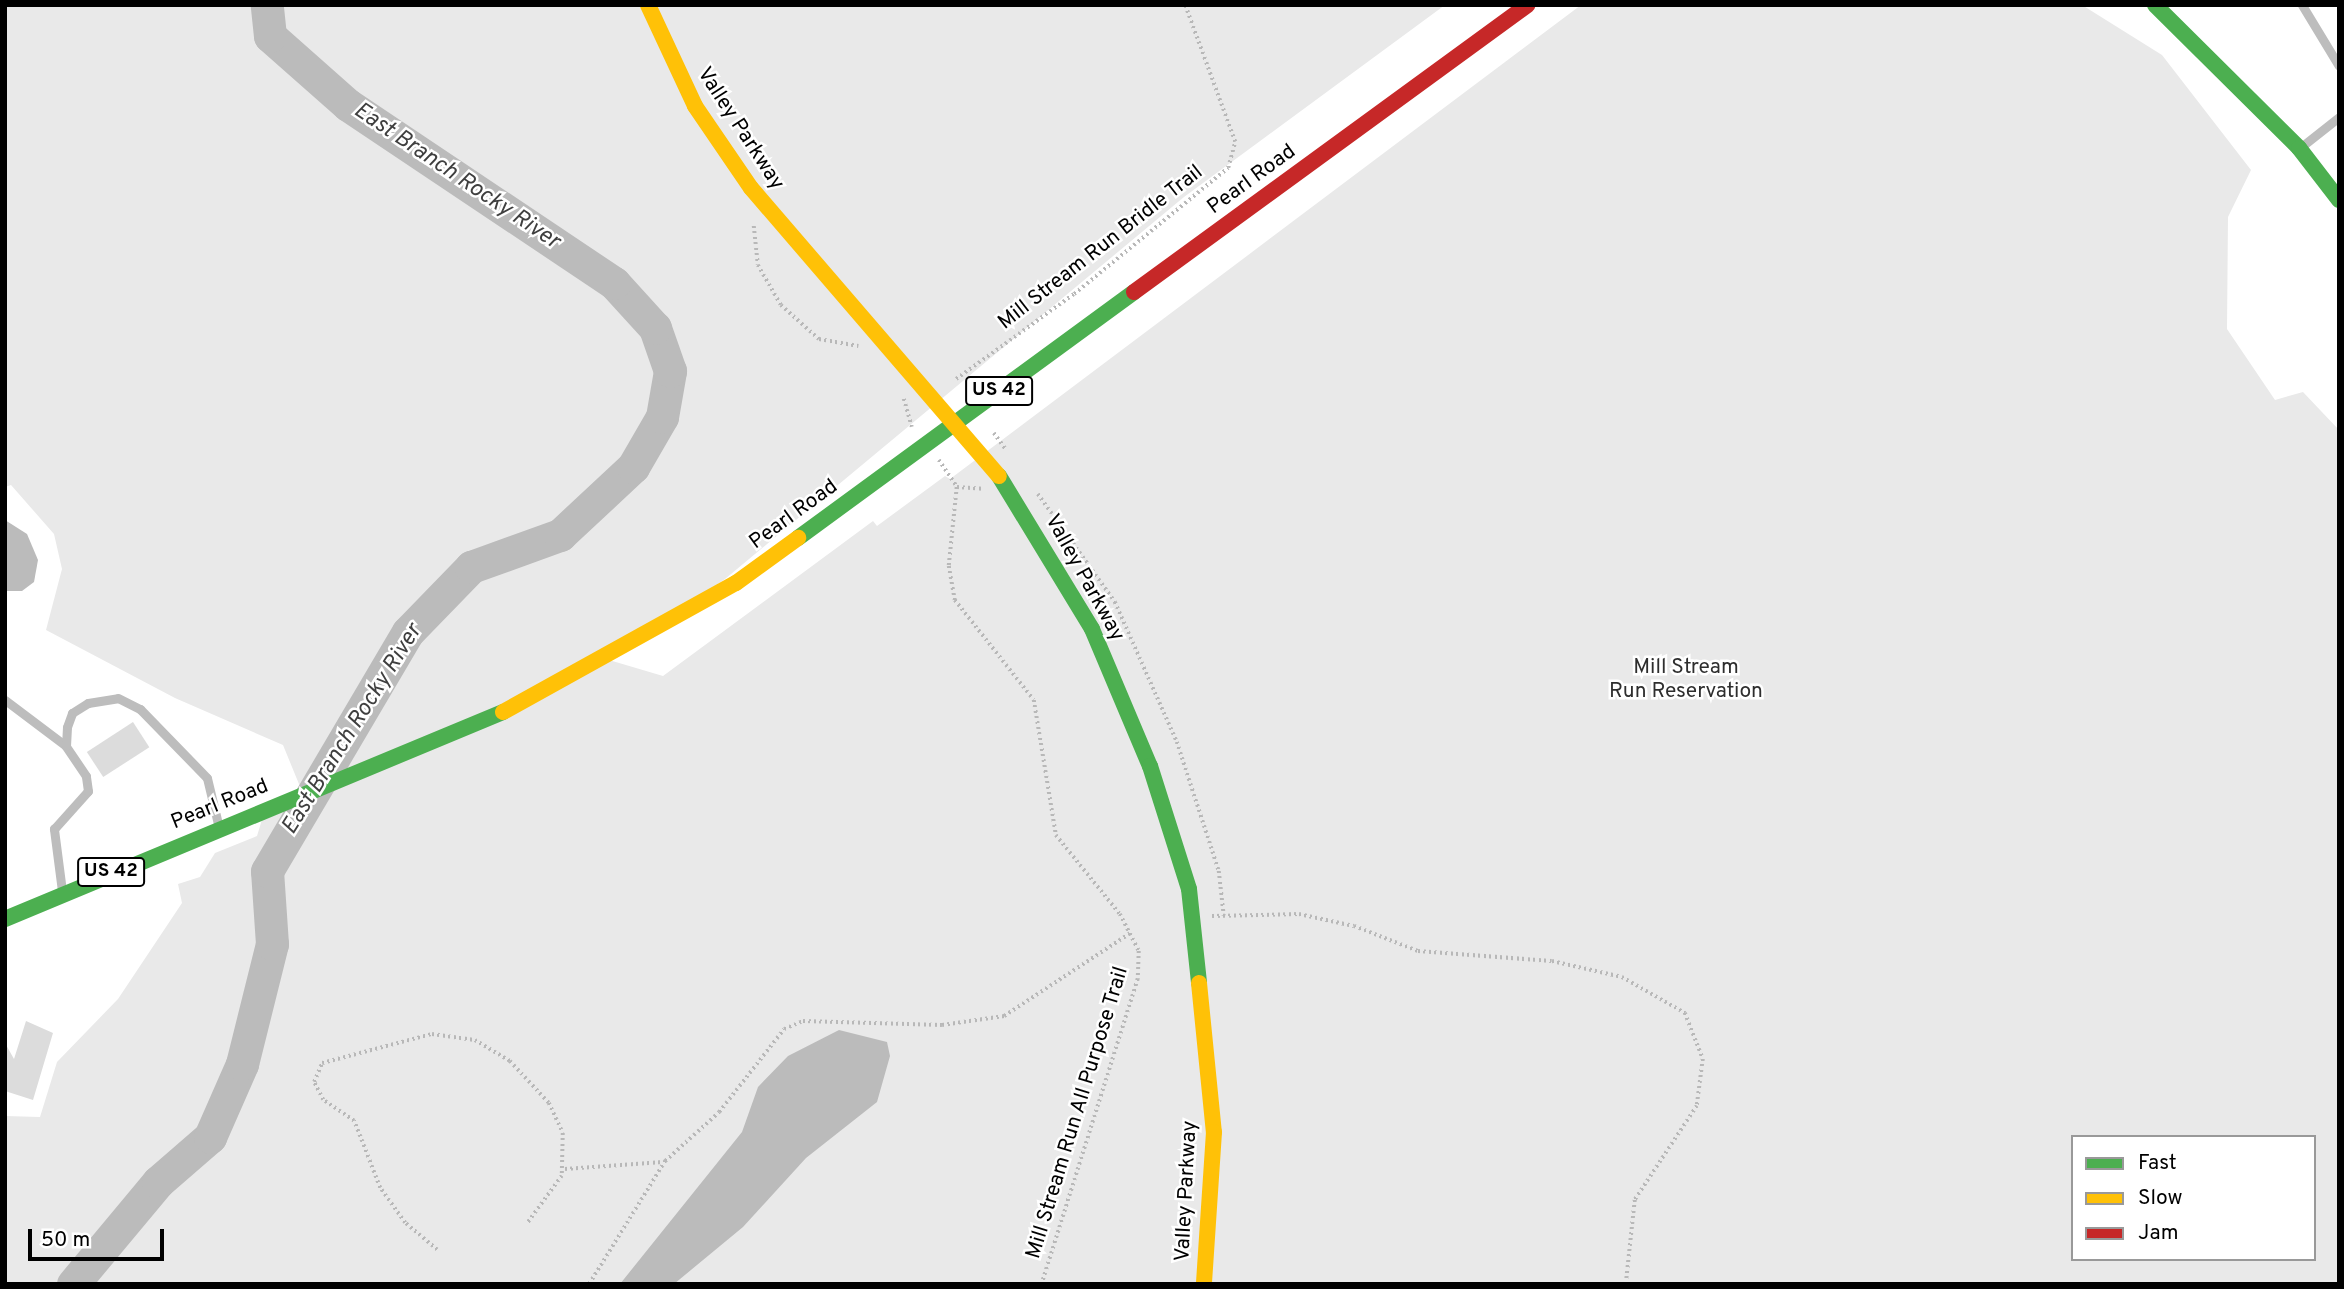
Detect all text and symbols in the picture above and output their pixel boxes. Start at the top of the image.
street label: Valley Parkway [691,63,789,195]
water label: East Branch Rocky River [348,98,564,256]
street label: Pearl Road [1203,140,1301,220]
street label: Mill Stream Run Bridle Trail [993,160,1209,336]
road number: US 42 [964,376,1034,406]
street label: Pearl Road [745,475,843,555]
street label: Valley Parkway [1039,510,1129,646]
water label: East Branch Rocky River [277,620,429,840]
park label: Mill Stream Run Reservation [1609,655,1763,705]
street label: Pearl Road [168,774,272,836]
road number: US 42 [76,856,146,888]
street label: Mill Stream Run All Purpose Trail [1021,963,1135,1263]
street label: Valley Parkway [1171,1120,1203,1262]
legend [2071,1135,2316,1261]
text: Fast [2138,1150,2177,1177]
text: Slow [2138,1185,2183,1212]
scale bar [32,1216,168,1260]
text: Jam [2138,1220,2179,1247]
text: 50 m [41,1227,90,1254]

